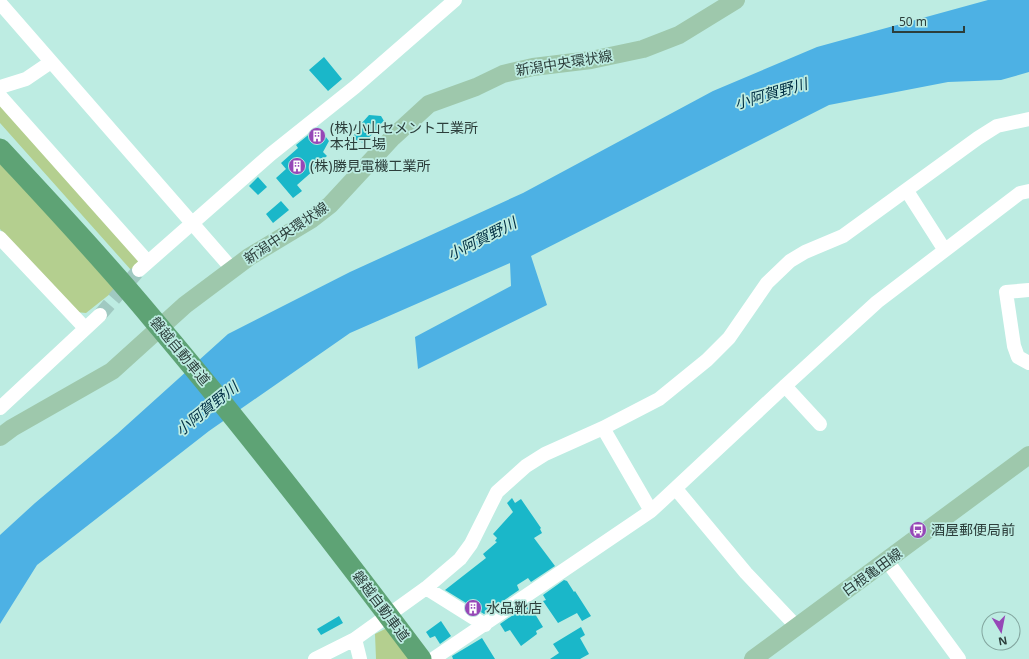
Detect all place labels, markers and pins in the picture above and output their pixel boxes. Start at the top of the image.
place label: (株)小山セメント工業所 本社工場 [330,118,478,153]
building icon: (株)小山セメント工業所 本社工場 [307,126,327,146]
building icon: (株)勝見電機工業所 [287,156,307,176]
place label: (株)勝見電機工業所 [310,156,430,175]
bus stop icon: 酒屋郵便局前 [908,520,928,540]
place label: 酒屋郵便局前 [931,520,1015,539]
building icon: 水品靴店 [463,598,483,618]
place label: 水品靴店 [486,598,542,617]

